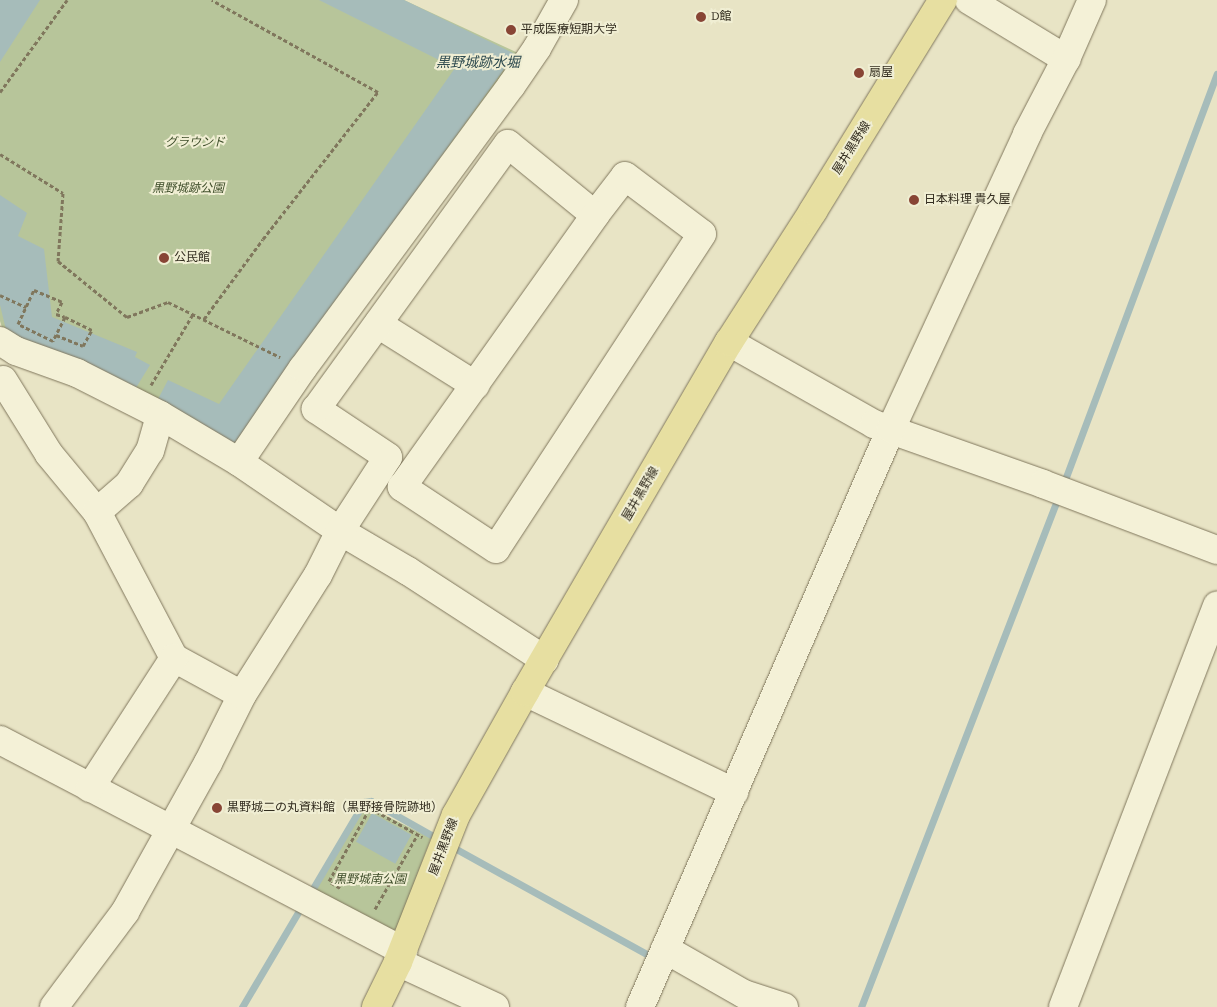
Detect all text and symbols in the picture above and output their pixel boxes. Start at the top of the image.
place label: D館 [711,10,732,24]
marker: D館 [695,11,707,23]
place label: 平成医療短期大学 [521,23,617,37]
marker: 平成医療短期大学 [505,24,517,36]
water label: 黒野城跡水堀 [436,55,520,71]
place label: 扇屋 [869,66,893,80]
marker: 扇屋 [853,67,865,79]
street label: 屋井黒野線 [830,119,874,177]
park label: グラウンド [165,136,225,150]
park label: 黒野城跡公園 [152,182,224,196]
place label: 日本料理 貴久屋 [924,193,1010,207]
marker: 日本料理 貴久屋 [908,194,920,206]
place label: 公民館 [174,251,210,265]
marker: 公民館 [158,252,170,264]
street label: 屋井黒野線 [620,464,662,524]
place label: 黒野城二の丸資料館（黒野接骨院跡地） [227,801,443,815]
marker: 黒野城二の丸資料館（黒野接骨院跡地） [211,802,223,814]
street label: 屋井黒野線 [427,816,461,878]
park label: 黒野城南公園 [334,873,406,887]

